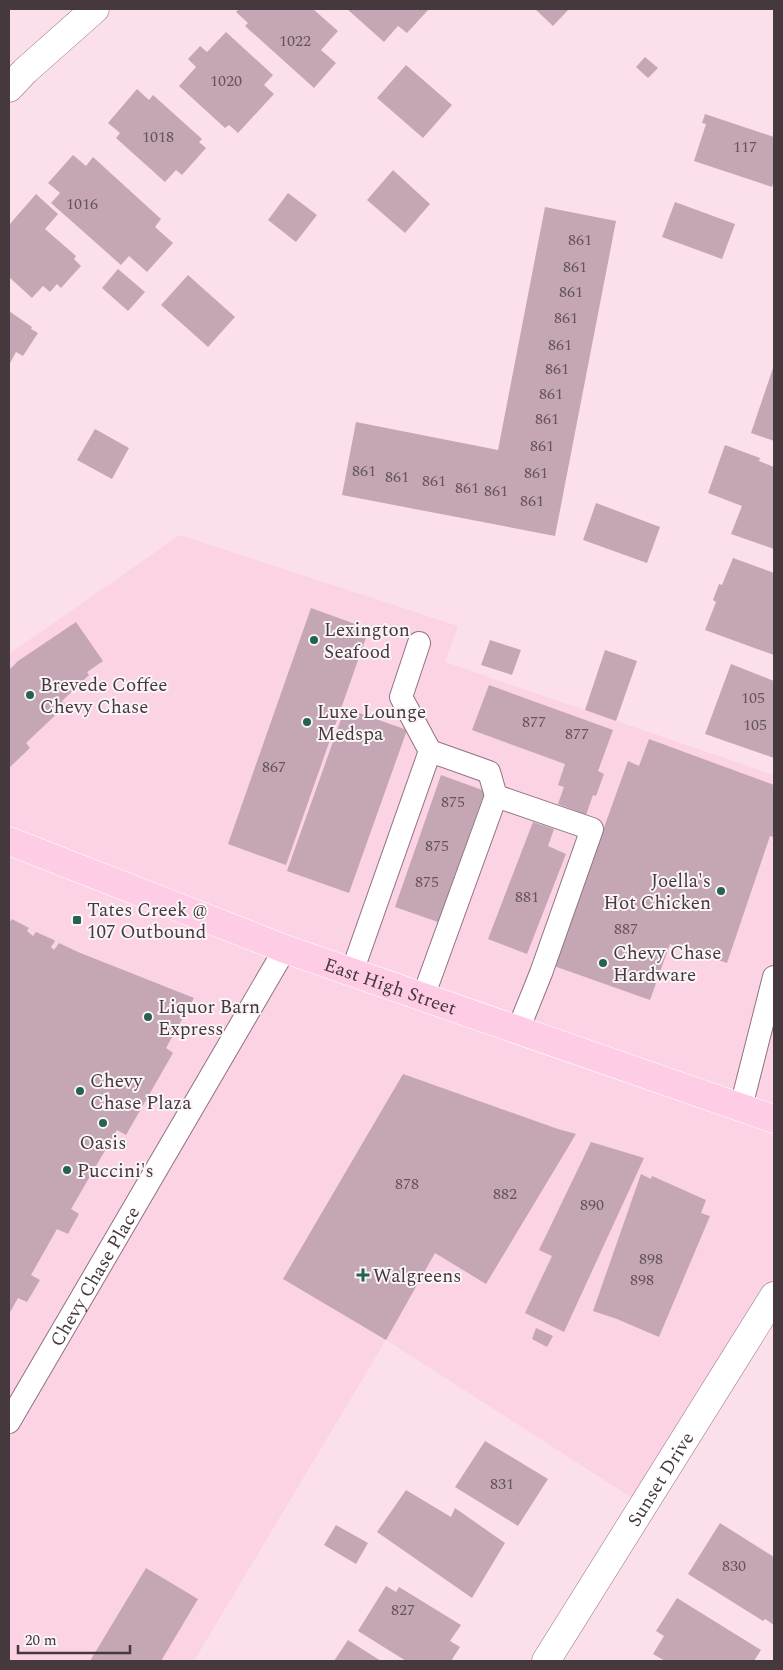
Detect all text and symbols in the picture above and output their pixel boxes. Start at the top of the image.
house number: 1022 [279,29,311,53]
house number: 1020 [210,69,242,93]
house number: 1018 [142,125,174,149]
house number: 117 [733,135,757,159]
house number: 1016 [66,192,98,216]
house number: 861 [568,228,592,252]
house number: 861 [563,255,587,279]
house number: 861 [559,280,583,304]
house number: 861 [554,306,578,330]
house number: 861 [548,333,572,357]
house number: 861 [545,357,569,381]
house number: 861 [539,382,563,406]
house number: 861 [535,407,559,431]
house number: 861 [530,434,554,458]
house number: 861 [352,459,376,483]
house number: 861 [524,461,548,485]
house number: 861 [385,465,409,489]
house number: 861 [422,469,446,493]
house number: 861 [455,476,479,500]
house number: 861 [484,479,508,503]
house number: 861 [520,489,544,513]
place label: Lexington Seafood [324,616,410,667]
marker: Lexington Seafood [308,634,320,646]
place label: Brevede Coffee Chevy Chase [40,671,168,722]
house number: 105 [741,686,765,710]
marker: Brevede Coffee Chevy Chase [24,689,36,701]
place label: Luxe Lounge Medspa [317,698,426,749]
house number: 877 [522,710,546,734]
house number: 105 [743,713,767,737]
marker: Luxe Lounge Medspa [301,716,313,728]
house number: 877 [565,722,589,746]
house number: 867 [262,755,286,779]
house number: 875 [441,790,465,814]
house number: 875 [425,834,449,858]
place label: Joella's Hot Chicken [604,867,711,918]
house number: 875 [415,870,439,894]
house number: 881 [515,885,539,909]
marker: Joella's Hot Chicken [715,885,727,897]
place label: Tates Creek @ 107 Outbound [87,896,208,947]
marker: Tates Creek @ 107 Outbound [71,914,83,926]
house number: 887 [614,917,638,941]
place label: Chevy Chase Hardware [613,939,722,990]
street label: East High Street [320,951,460,1024]
marker: Chevy Chase Hardware [597,957,609,969]
place label: Liquor Barn Express [158,993,260,1044]
marker: Liquor Barn Express [142,1011,154,1023]
place label: Chevy Chase Plaza [90,1067,192,1118]
marker: Chevy Chase Plaza [74,1085,86,1097]
marker: Oasis [97,1117,109,1129]
place label: Oasis [80,1129,127,1158]
place label: Puccini's [77,1157,154,1186]
marker: Puccini's [61,1164,73,1176]
house number: 878 [395,1172,419,1196]
house number: 882 [493,1182,517,1206]
house number: 890 [580,1193,604,1217]
street label: Chevy Chase Place [43,1201,148,1353]
house number: 898 [639,1247,663,1271]
place label: Walgreens [373,1262,461,1291]
house number: 898 [630,1268,654,1292]
marker: Walgreens [357,1269,369,1281]
street label: Sunset Drive [620,1426,702,1533]
house number: 831 [490,1472,514,1496]
house number: 830 [722,1554,746,1578]
house number: 827 [391,1598,415,1622]
scale bar [18,1622,130,1654]
text: 20 m [25,1629,57,1652]

